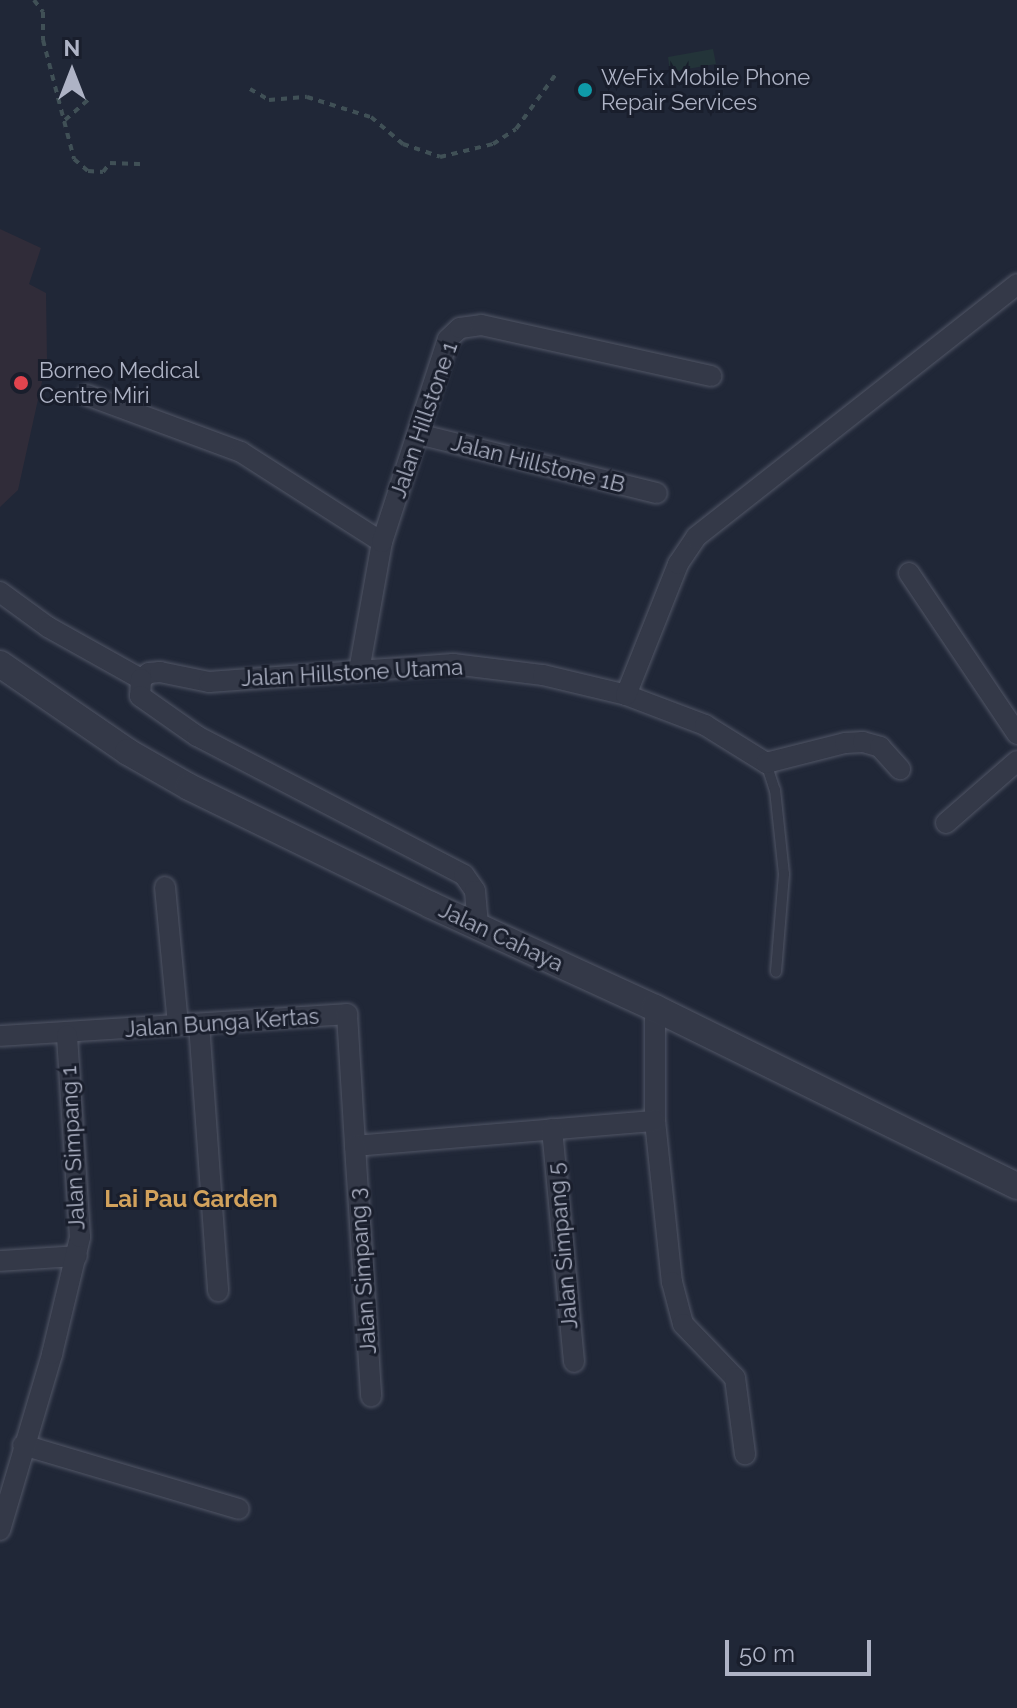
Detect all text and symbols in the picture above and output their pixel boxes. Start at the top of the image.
north arrow [32,32,112,112]
text: N [64,35,80,61]
place label: WeFix Mobile Phone Repair Services [601,64,810,116]
marker: WeFix Mobile Phone Repair Services [576,81,594,99]
street label: Jalan Hillstone 1 [385,338,463,502]
place label: Borneo Medical Centre Miri [39,357,199,408]
marker: Borneo Medical Centre Miri [10,372,32,394]
street label: Jalan Hillstone 1B [448,430,628,498]
street label: Jalan Hillstone Utama [240,654,464,692]
street label: Jalan Cahaya [435,897,567,977]
street label: Jalan Bunga Kertas [124,1003,320,1043]
street label: Jalan Simpang 1 [56,1065,90,1231]
street label: Jalan Simpang 5 [543,1162,583,1330]
district label: Lai Pau Garden [104,1185,278,1213]
street label: Jalan Simpang 3 [344,1187,382,1355]
scale bar [729,1624,875,1674]
text: 50 m [739,1639,795,1668]

